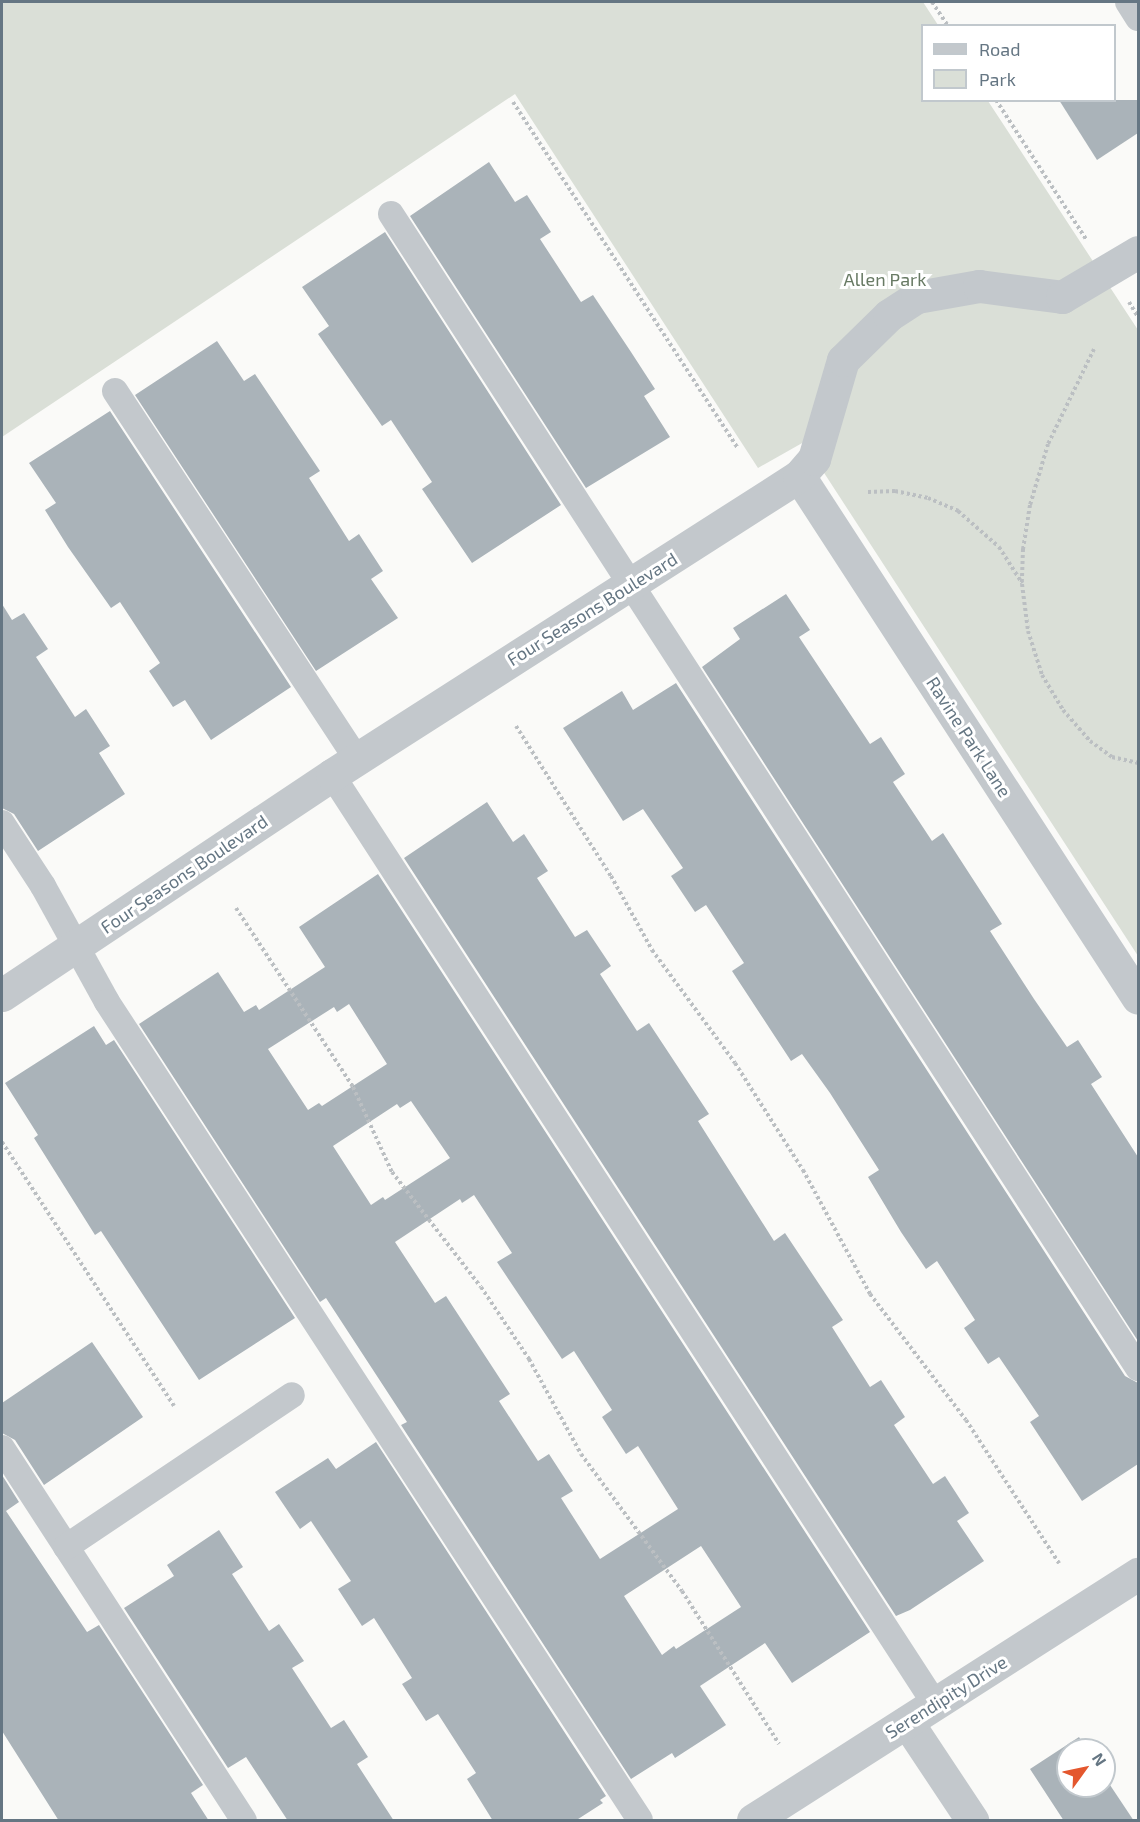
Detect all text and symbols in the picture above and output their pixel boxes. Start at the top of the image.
legend [921,24,1116,102]
text: Road [979,38,1020,60]
text: Park [979,68,1016,90]
park label: Allen Park [844,268,926,290]
street label: Four Seasons Boulevard [503,548,681,670]
street label: Ravine Park Lane [922,673,1016,801]
street label: Four Seasons Boulevard [96,810,272,938]
street label: Serendipity Drive [881,1651,1011,1743]
north arrow [1056,1738,1116,1798]
text: N [1089,1749,1111,1769]

